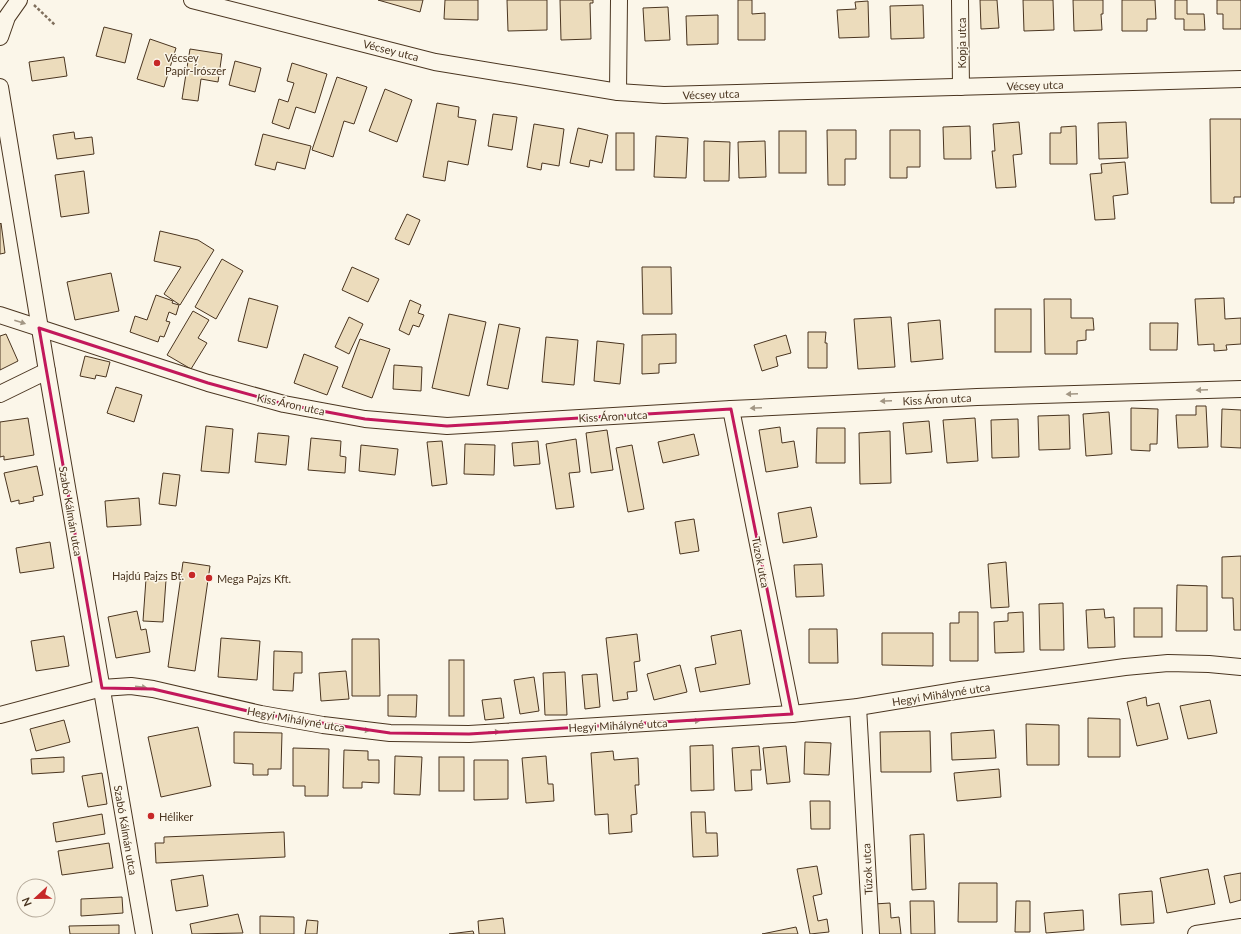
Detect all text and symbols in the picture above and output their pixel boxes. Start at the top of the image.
street label: Kopja utca [955,18,968,68]
street label: Vécsey utca [362,37,420,63]
place label: Vécsey Papír-Írószer [165,51,226,77]
marker: Vécsey Papír-Írószer [152,58,162,68]
street label: Vécsey utca [1006,78,1064,92]
street label: Vécsey utca [682,87,740,101]
one-way arrow [14,319,26,325]
one-way arrow [1195,387,1208,393]
street label: Kiss Áron utca [256,390,326,418]
street label: Kiss Áron utca [902,391,972,407]
one-way arrow [1065,391,1078,397]
one-way arrow [880,398,892,405]
one-way arrow [750,404,762,411]
street label: Kiss Áron utca [578,408,648,424]
street label: Szabó Kálmán utca [57,465,85,557]
street label: Túzok utca [750,535,772,589]
place label: Hajdú Pajzs Bt. [112,569,184,582]
marker: Hajdú Pajzs Bt. [187,570,197,580]
place label: Mega Pajzs Kft. [217,572,291,585]
marker: Mega Pajzs Kft. [204,573,214,583]
street label: Hegyi Mihályné utca [891,680,991,708]
one-way arrow [135,684,147,691]
street label: Hegyi Mihályné utca [246,704,346,734]
street label: Hegyi Mihályné utca [568,716,668,734]
one-way arrow [688,717,700,724]
one-way arrow [358,727,370,733]
one-way arrow [488,729,500,736]
street label: Szabó Kálmán utca [112,784,140,876]
place label: Héliker [159,810,193,823]
marker: Héliker [146,811,156,821]
street label: Túzok utca [859,843,875,895]
north arrow [16,878,56,918]
text: N [19,896,34,908]

